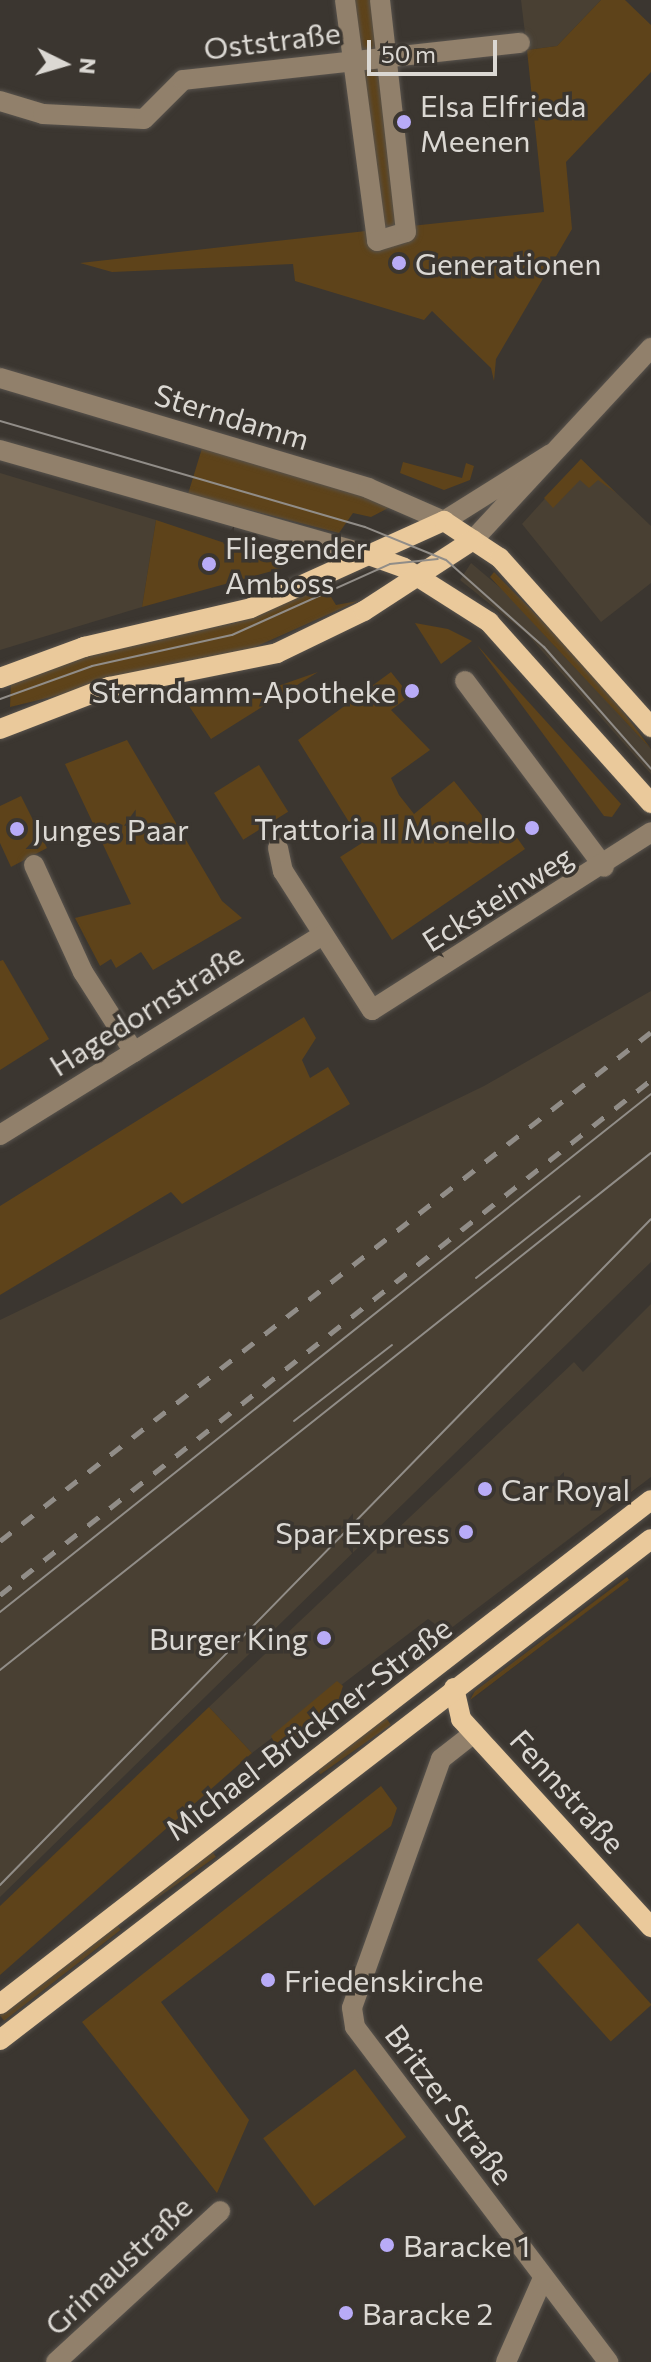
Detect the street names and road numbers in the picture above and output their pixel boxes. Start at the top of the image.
street label: Oststraße [202,14,342,66]
street label: Sterndamm [150,375,314,457]
street label: Ecksteinweg [415,838,579,958]
street label: Hagedornstraße [42,935,250,1083]
street label: Michael-Brückner-Straße [158,1609,458,1847]
street label: Fennstraße [503,1722,633,1860]
street label: Britzer Straße [378,2017,522,2191]
street label: Grimaustraße [37,2188,199,2342]

